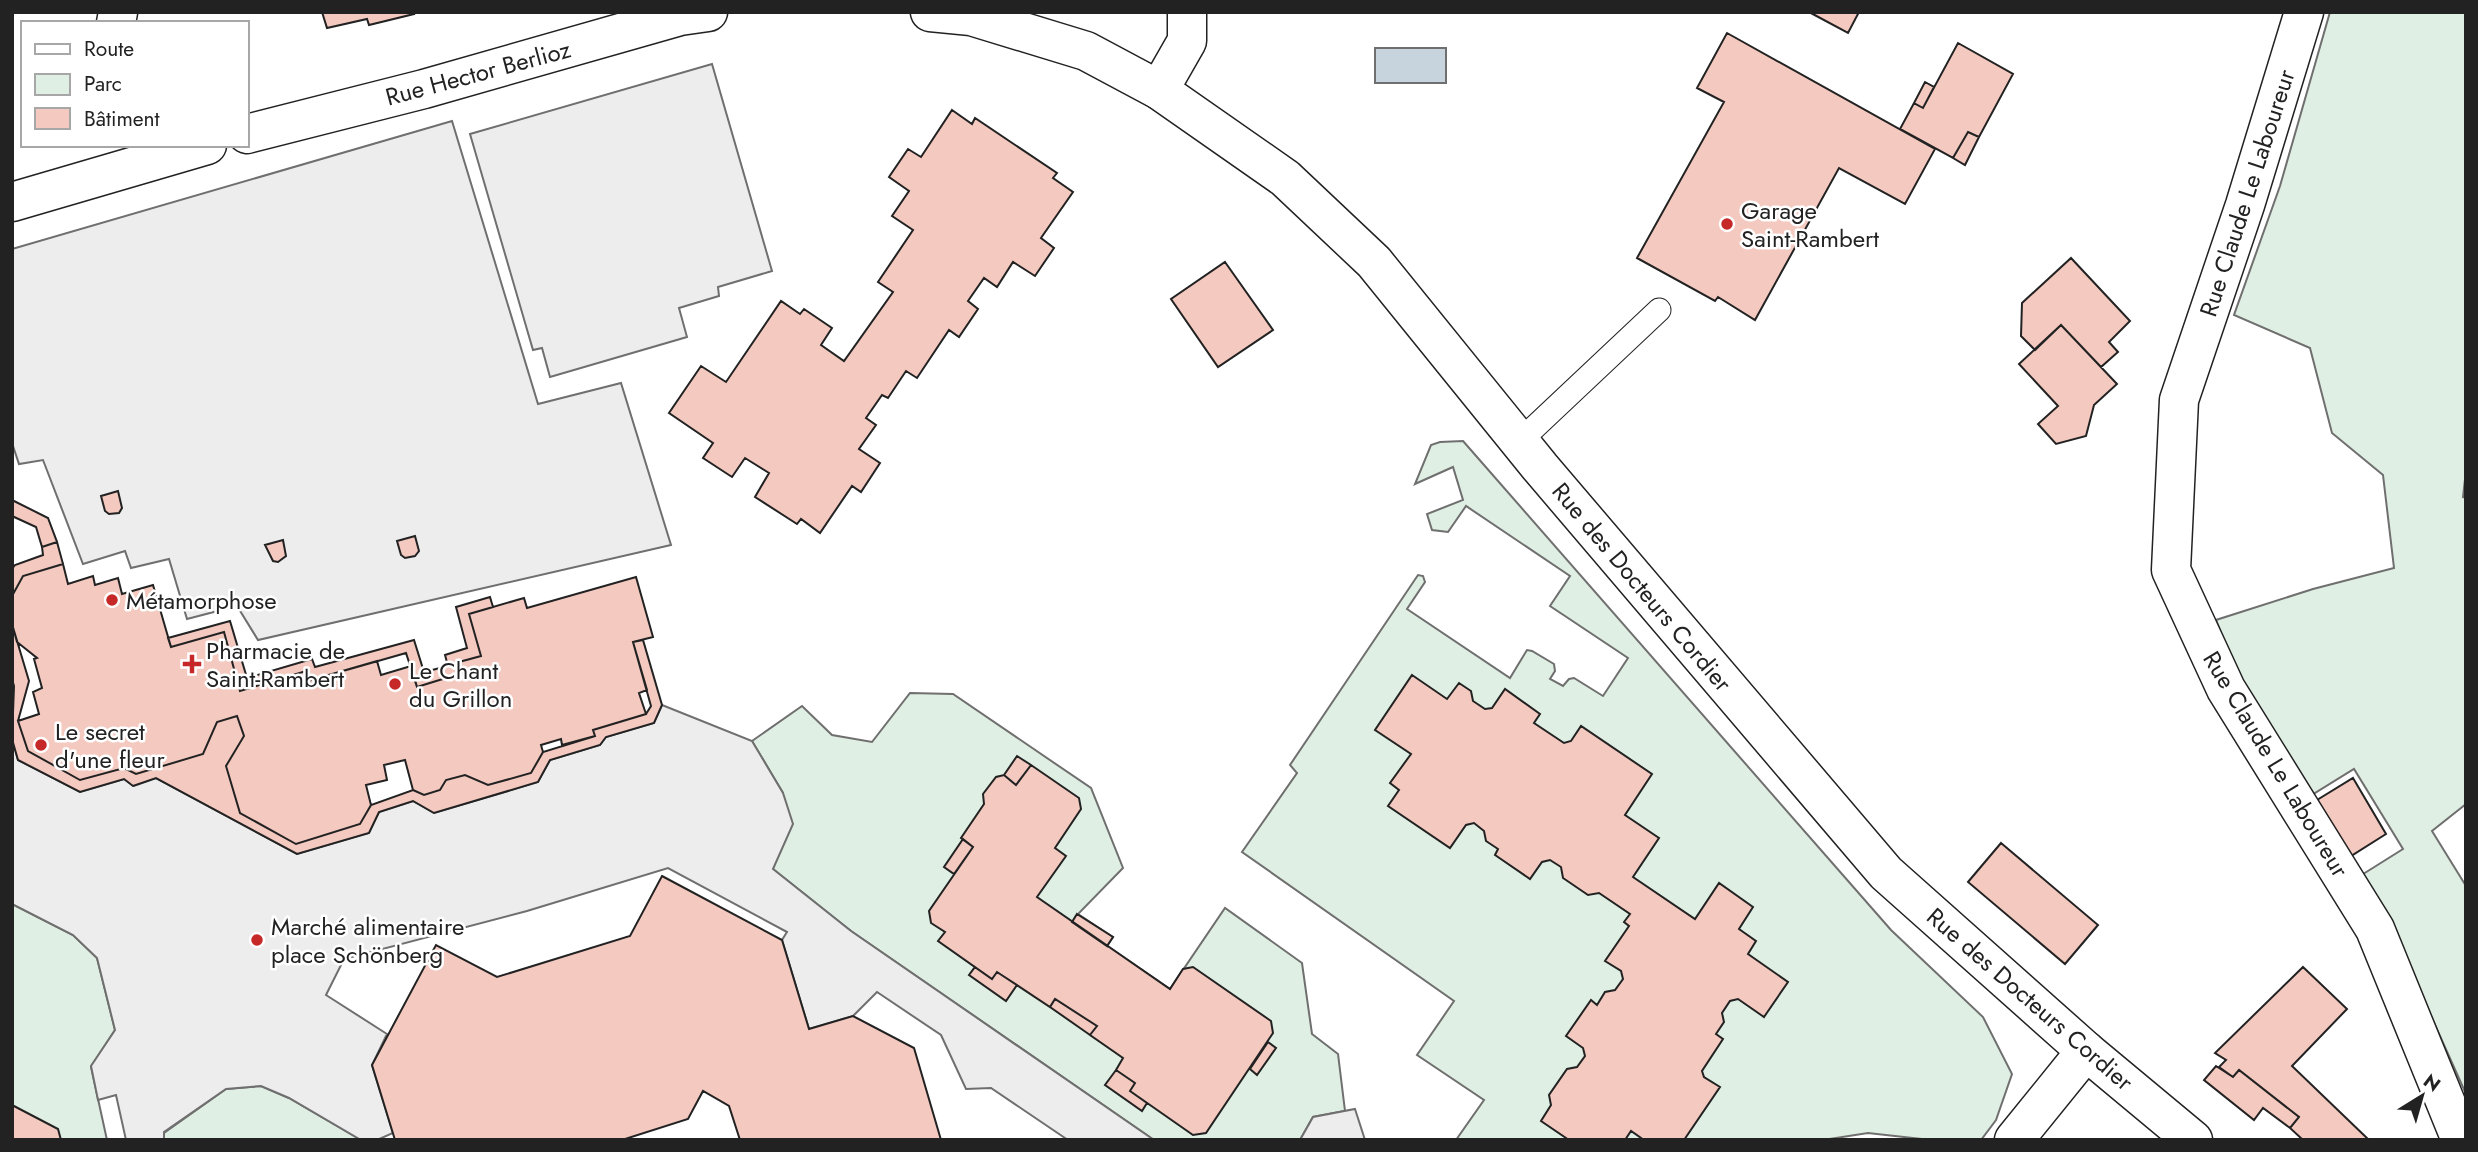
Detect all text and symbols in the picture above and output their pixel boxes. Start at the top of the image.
legend [21,21,248,147]
street label: Rue Hector Berlioz [382,31,574,115]
text: Route [84,34,134,64]
street label: Rue Claude Le Laboureur [2190,64,2304,321]
text: Parc [84,69,122,99]
text: Bâtiment [84,104,160,134]
place label: Garage Saint-Rambert [1741,193,1879,256]
marker: Garage Saint-Rambert [1719,216,1735,232]
street label: Rue des Docteurs Cordier [1544,475,1741,700]
place label: Métamorphose [126,583,277,618]
marker: Métamorphose [104,592,120,608]
place label: Pharmacie de Saint-Rambert [206,633,345,696]
street label: Rue Claude Le Laboureur [2195,644,2358,884]
place label: Le Chant du Grillon [409,653,512,716]
marker: Pharmacie de Saint-Rambert [184,656,200,672]
marker: Le Chant du Grillon [387,676,403,692]
place label: Le secret d'une fleur [55,714,165,777]
marker: Le secret d'une fleur [33,737,49,753]
street label: Rue des Docteurs Cordier [1919,899,2141,1099]
place label: Marché alimentaire place Schönberg [271,909,464,972]
marker: Marché alimentaire place Schönberg [249,932,265,948]
north arrow [2387,1061,2457,1131]
text: N [2418,1067,2446,1098]

